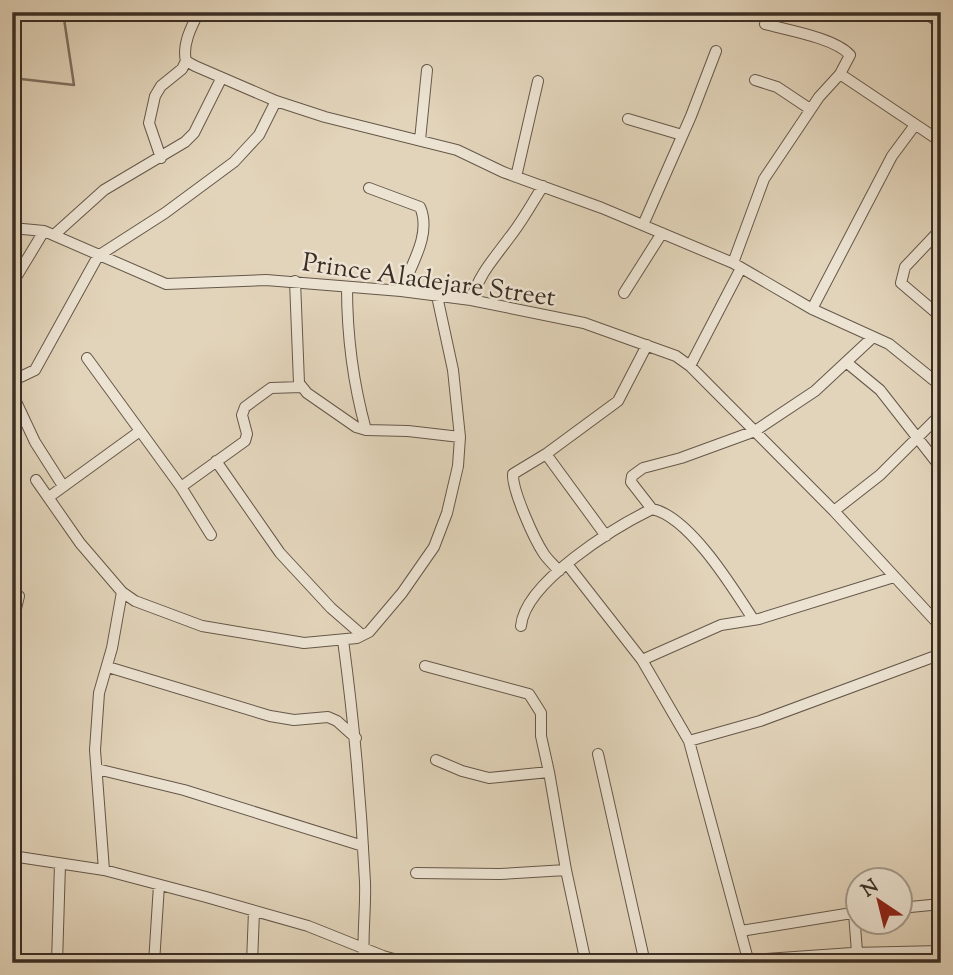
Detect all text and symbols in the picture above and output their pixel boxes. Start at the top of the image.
street label: Prince Aladejare Street [299,245,558,318]
north arrow [844,866,914,936]
text: N [857,874,885,905]

